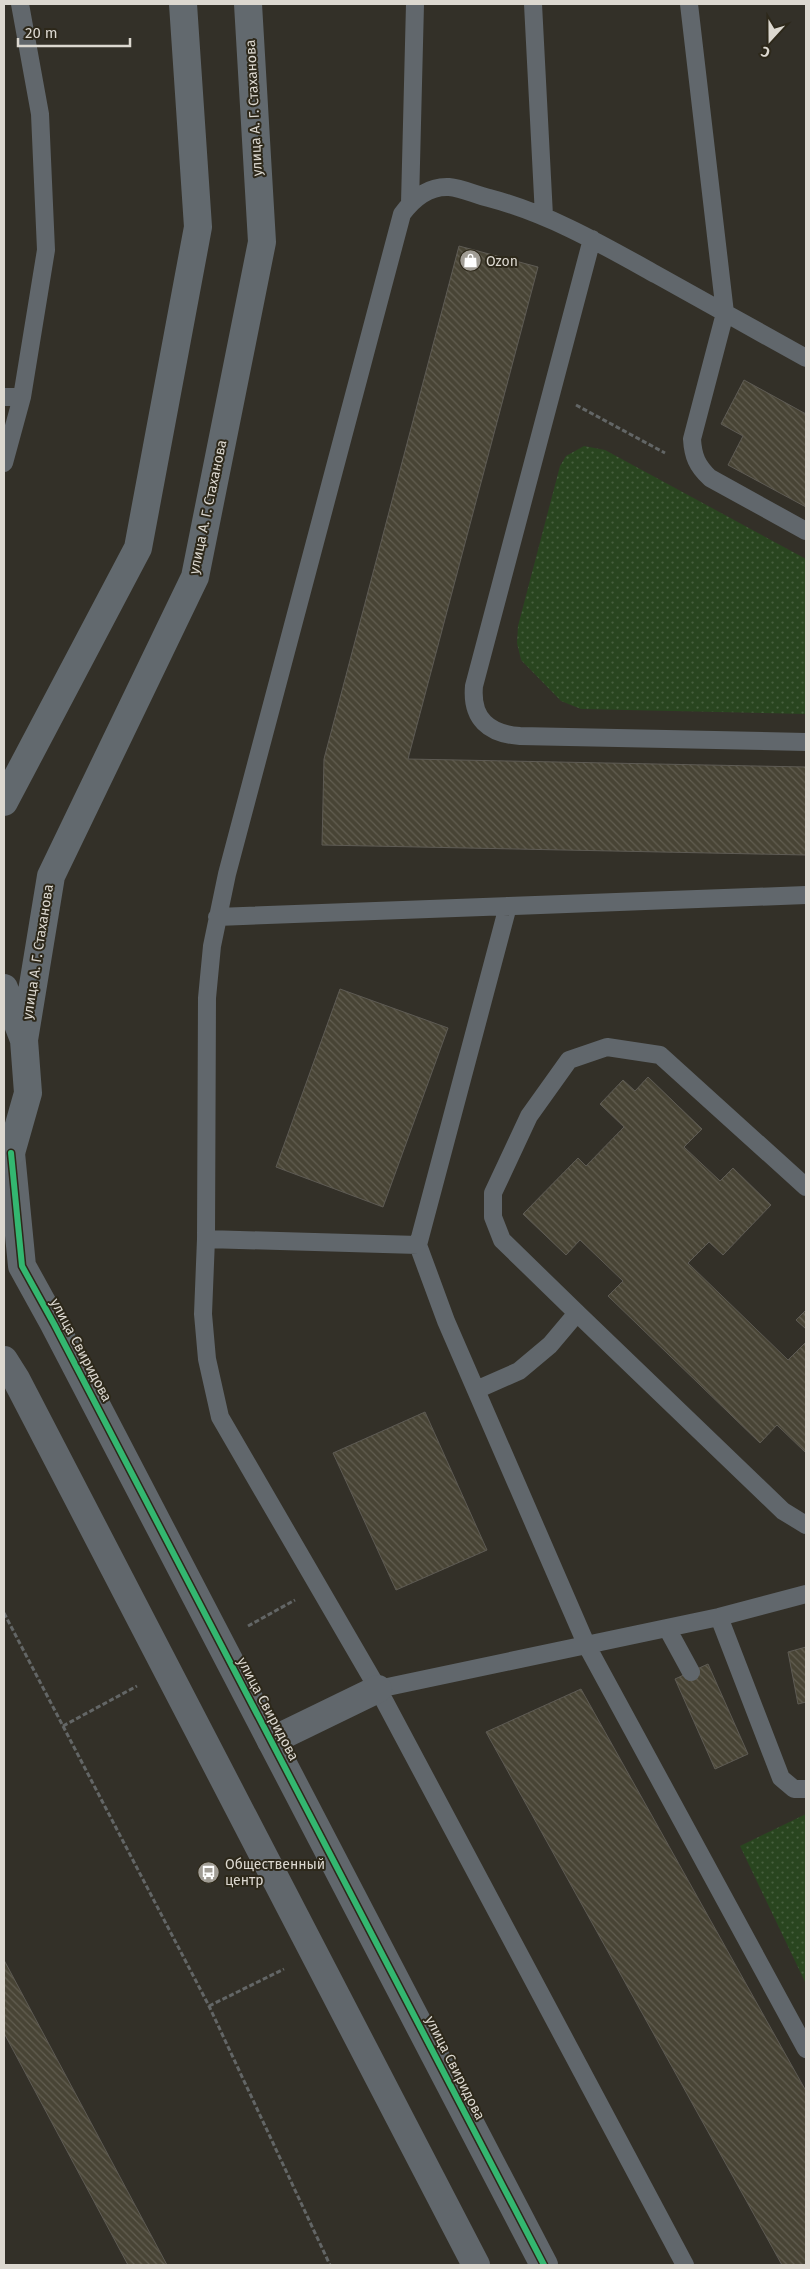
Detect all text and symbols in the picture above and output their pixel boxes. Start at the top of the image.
scale bar [18,15,130,47]
north arrow [745,15,795,65]
text: 20 m [25,24,58,42]
street label: улица А. Г. Стаханова [242,39,266,177]
text: С [759,42,772,61]
shop icon: Ozon [458,249,482,273]
place label: Ozon [486,253,518,270]
street label: улица А. Г. Стаханова [185,438,231,576]
street label: улица А. Г. Стаханова [19,883,57,1021]
street label: улица Свиридова [47,1295,115,1405]
street label: улица Свиридова [234,1654,302,1764]
place label: Общественный центр [225,1856,325,1889]
bus stop icon: Общественный центр [197,1860,221,1884]
street label: улица Свиридова [421,2013,489,2123]

